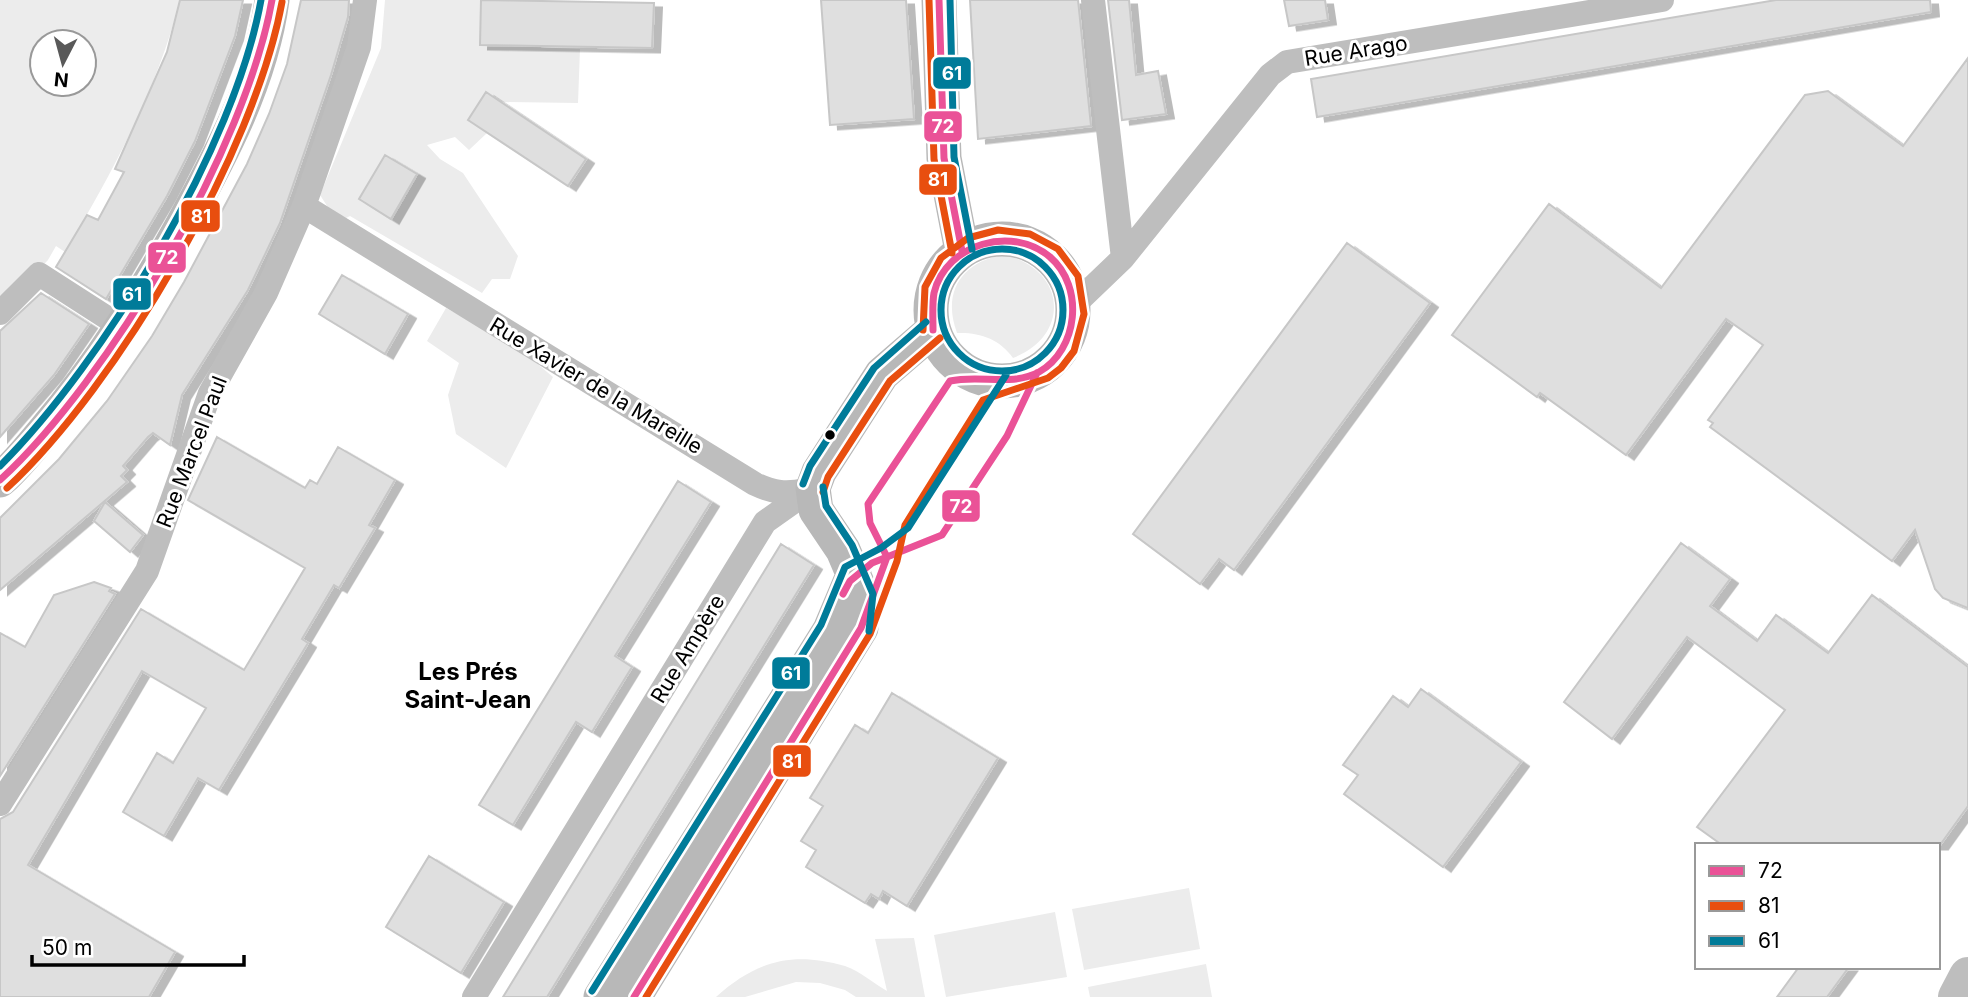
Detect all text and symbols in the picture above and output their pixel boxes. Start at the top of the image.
north arrow [28,28,98,98]
street label: Rue Arago [1303,30,1409,71]
line badge: 61 [932,56,972,90]
text: 61 [942,62,962,85]
text: N [53,67,70,92]
line badge: 72 [923,110,963,143]
text: 72 [931,115,955,138]
line badge: 81 [918,163,958,196]
text: 81 [928,168,948,191]
line badge: 81 [180,199,221,233]
text: 81 [191,205,211,228]
line badge: 72 [147,241,187,274]
text: 72 [155,246,179,269]
line badge: 61 [112,277,152,311]
text: 61 [122,283,142,306]
street label: Rue Xavier de la Mareille [485,312,707,459]
street label: Rue Marcel Paul [151,372,232,531]
unlabelled marker [823,428,837,442]
line badge: 72 [941,489,981,523]
text: 72 [949,495,973,518]
street label: Rue Ampère [645,590,730,707]
line badge: 61 [771,656,811,690]
district label: Les Prés Saint-Jean [404,657,532,714]
text: 61 [781,662,801,685]
line badge: 81 [772,744,812,778]
text: 81 [782,750,802,773]
legend [1695,843,1940,969]
text: 72 [1758,858,1783,883]
text: 81 [1758,893,1780,918]
scale bar [32,923,243,967]
text: 61 [1758,928,1780,953]
text: 50 m [42,935,92,960]

